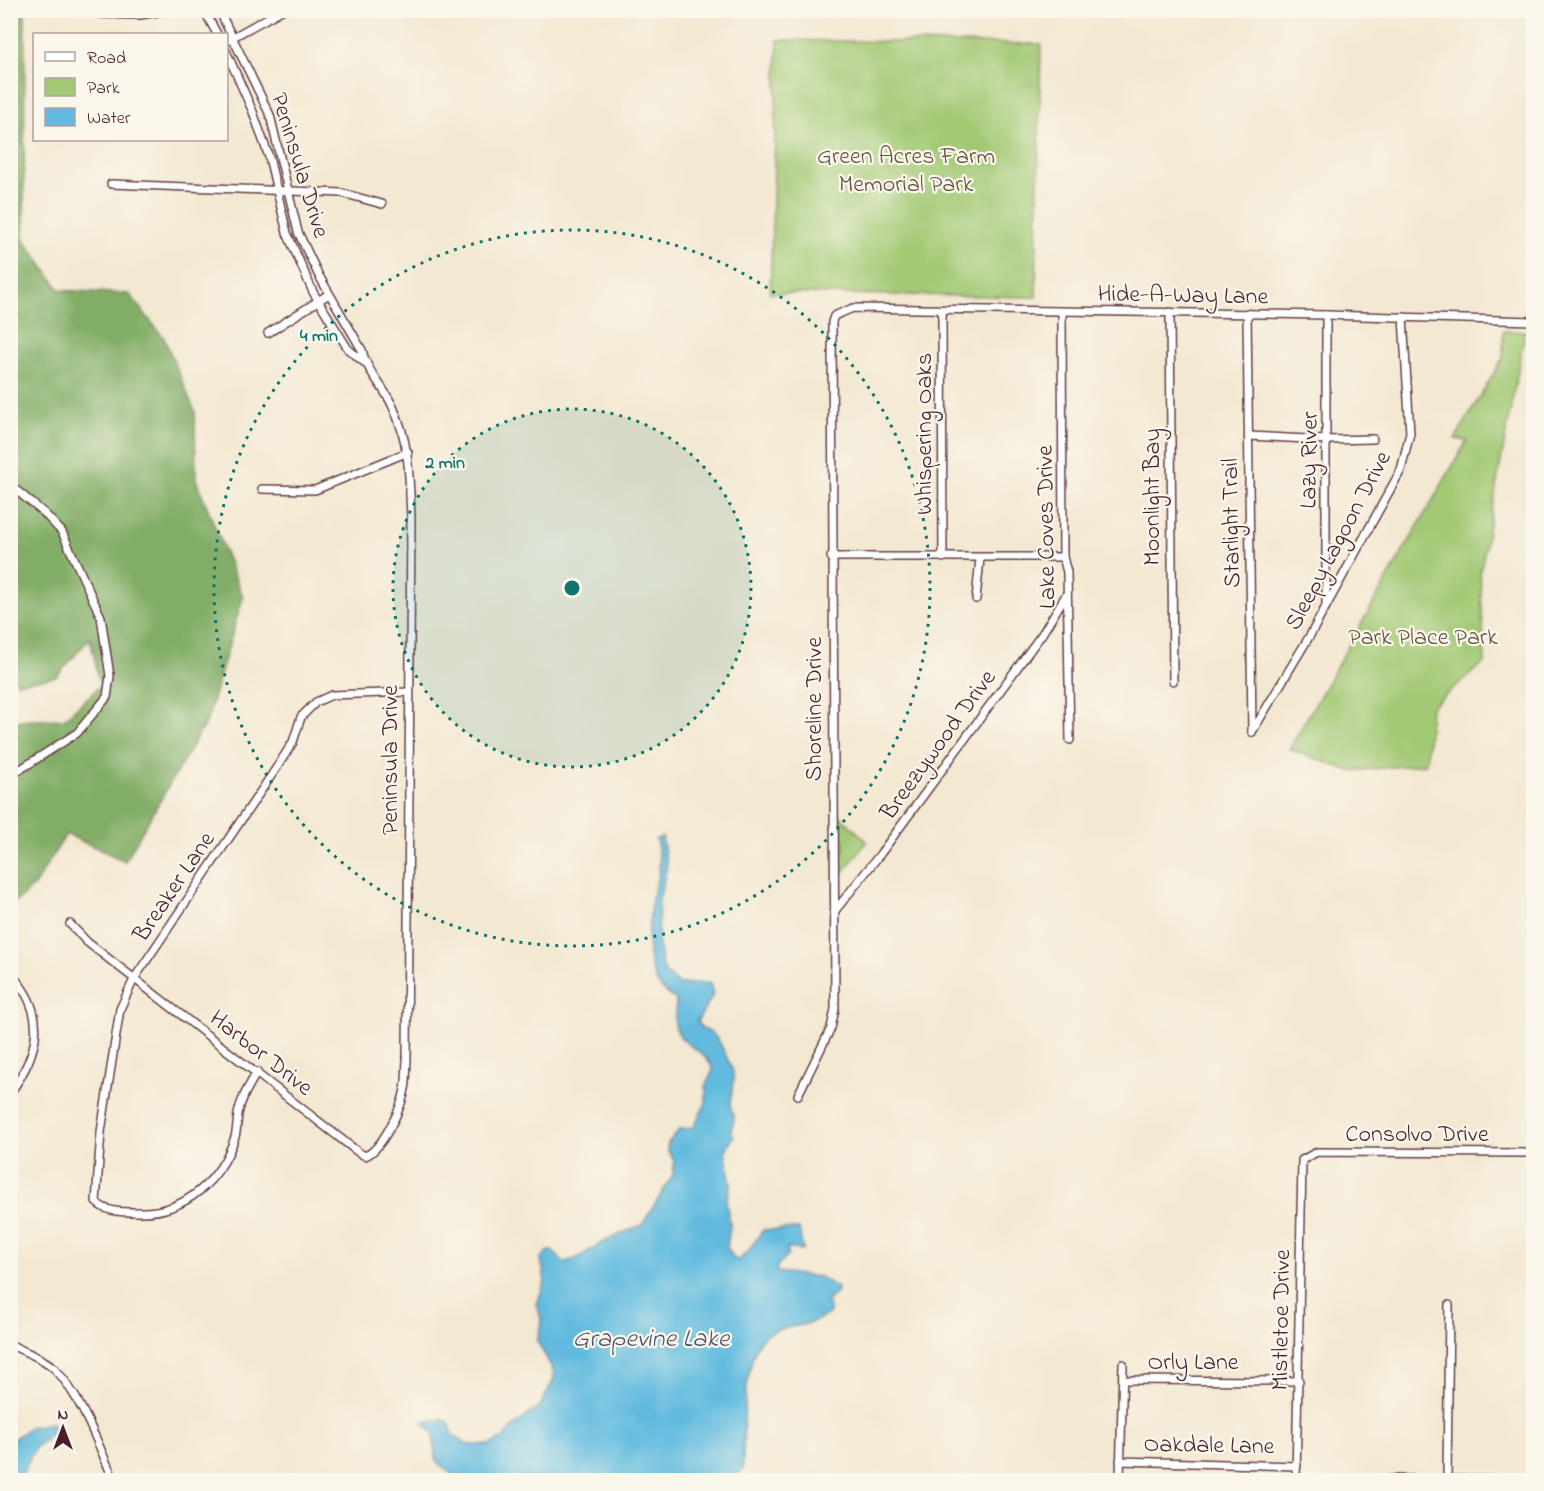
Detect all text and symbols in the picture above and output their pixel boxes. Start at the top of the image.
legend [33,33,228,141]
text: Road [87,46,126,72]
text: Park [87,76,120,102]
street label: Peninsula Drive [260,89,337,243]
text: Water [87,106,131,132]
park label: Green Acres Farm Memorial Park [817,140,995,203]
street label: Hide-A-Way Lane [1097,278,1269,316]
text: 4 min [300,324,338,350]
street label: Whispering Oaks [908,353,943,515]
street label: Lazy River [1292,411,1330,509]
street label: Moonlight Bay [1136,428,1172,566]
street label: Lake Coves Drive [1029,445,1066,609]
street label: Sleepy Lagoon Drive [1277,445,1402,638]
text: 2 min [424,451,465,477]
street label: Starlight Trail [1214,458,1251,588]
centre of rings [562,578,582,598]
park label: Park Place Park [1348,621,1498,656]
street label: Shoreline Drive [798,636,833,781]
street label: Breezywood Drive [872,663,1007,829]
street label: Peninsula Drive [374,685,409,835]
street label: Breaker Lane [125,825,225,950]
street label: Harbor Drive [201,1002,320,1106]
street label: Consolvo Drive [1345,1118,1489,1153]
street label: Mistletoe Drive [1264,1249,1301,1391]
water label: Grapevine Lake [573,1321,731,1359]
street label: Orly Lane [1147,1346,1239,1382]
north arrow [33,1398,93,1458]
text: N [58,1403,69,1427]
street label: Oakdale Lane [1143,1428,1275,1465]

